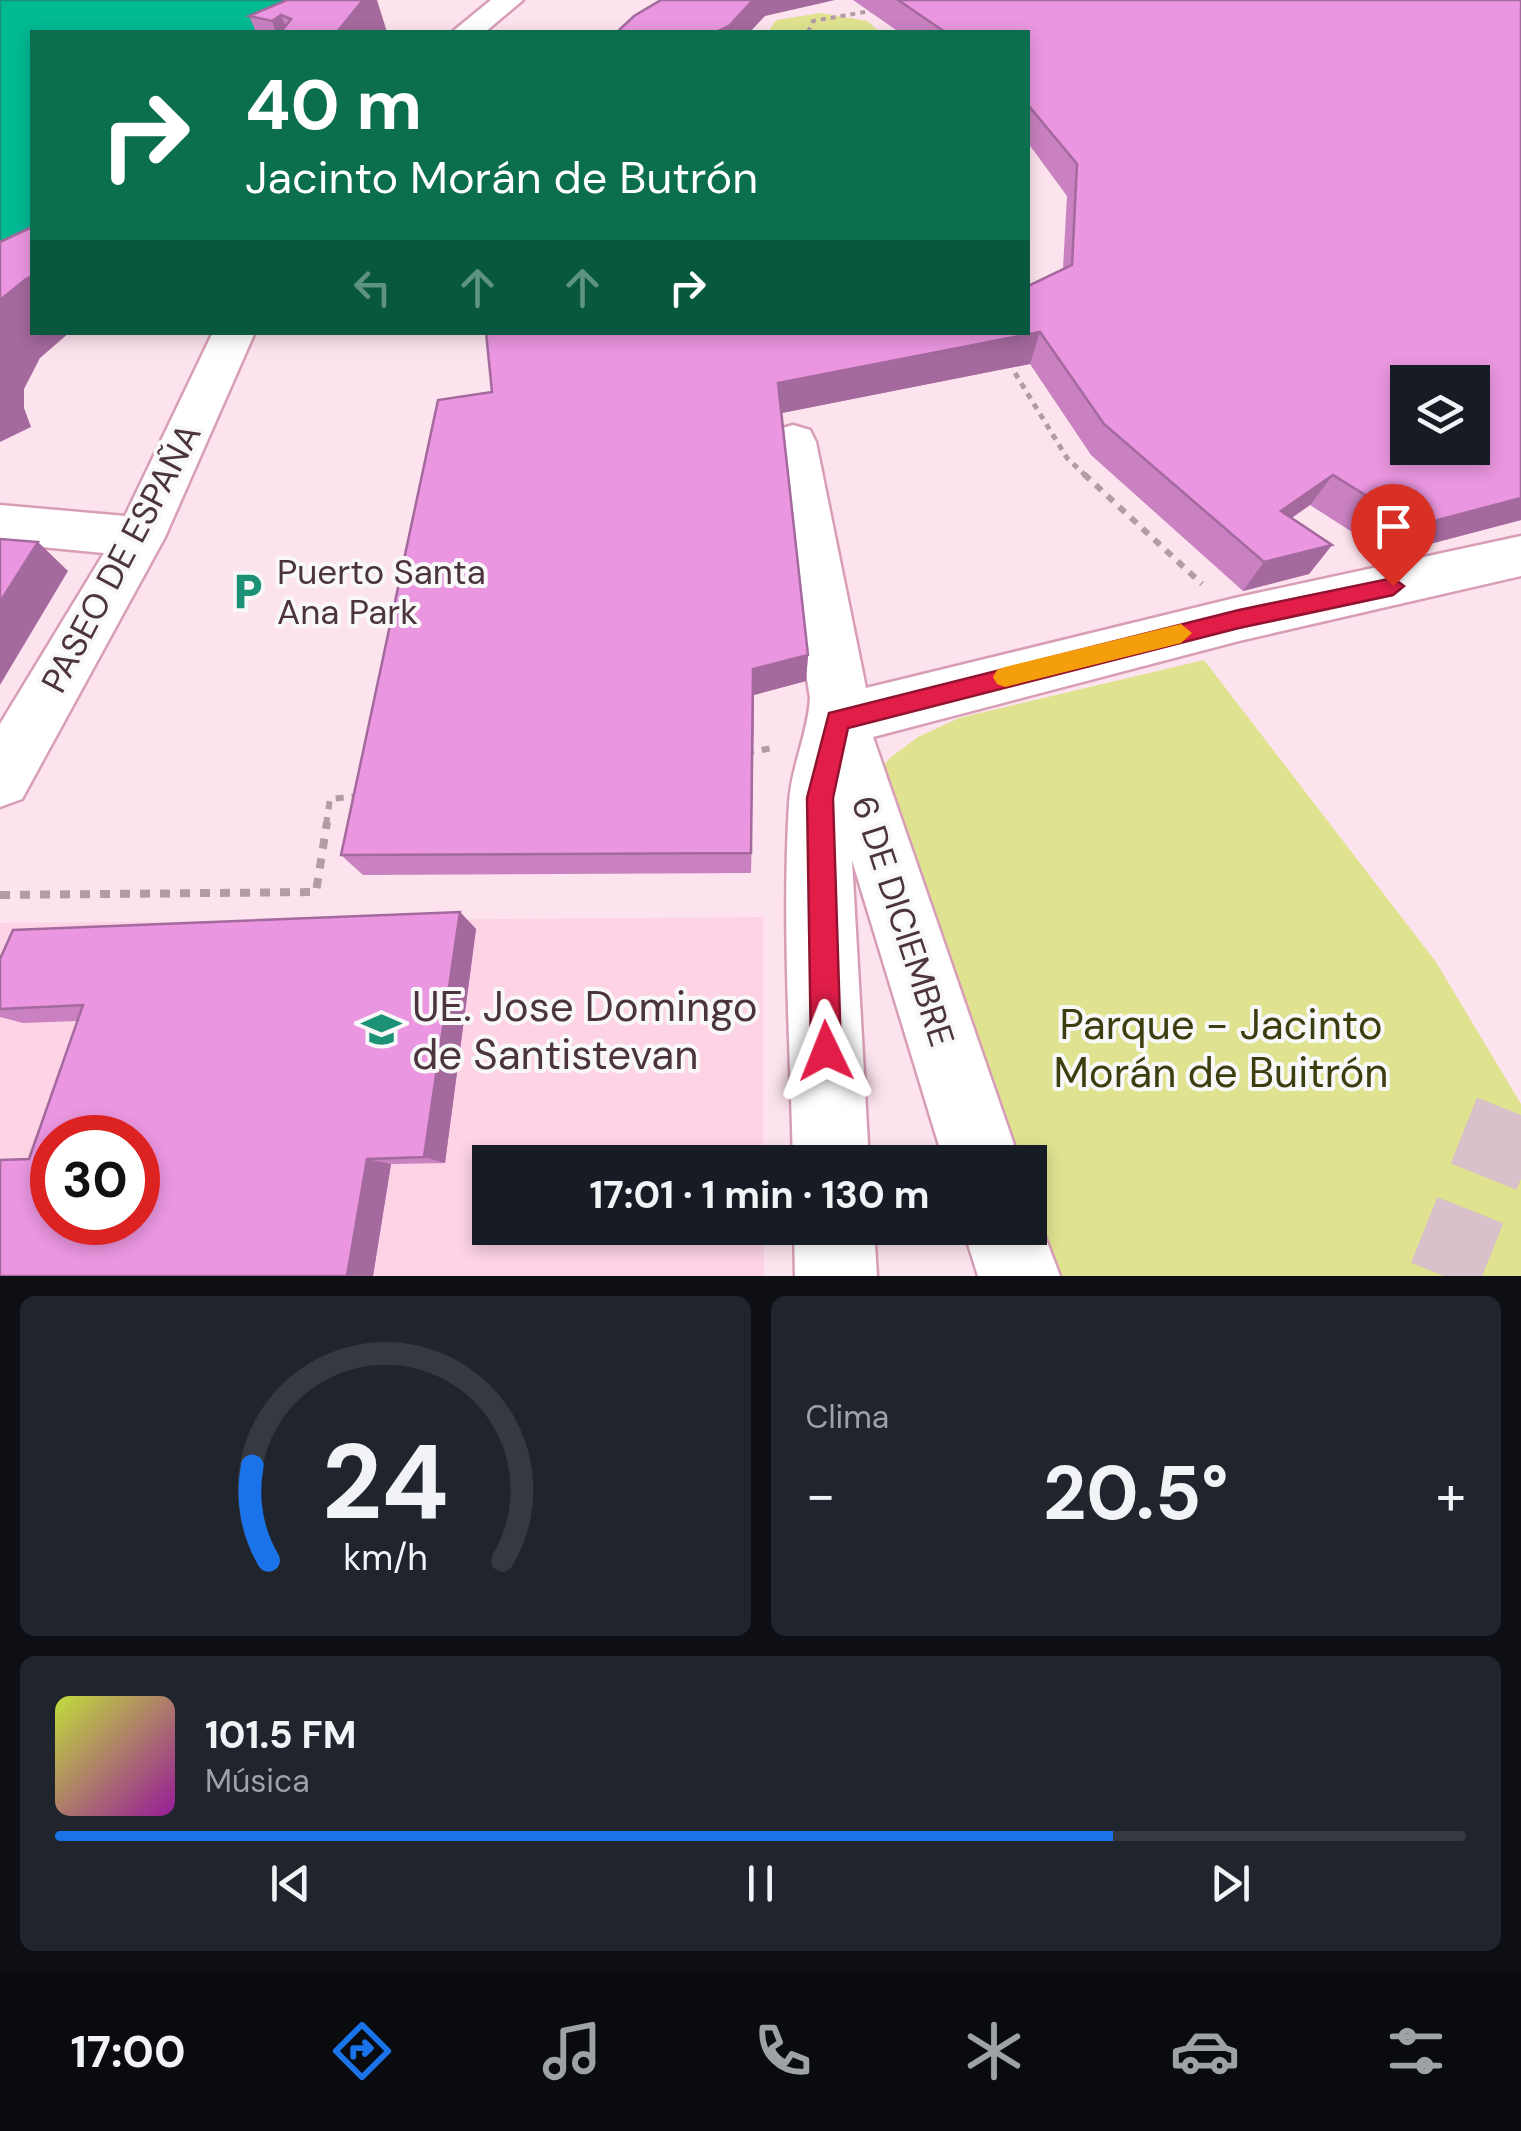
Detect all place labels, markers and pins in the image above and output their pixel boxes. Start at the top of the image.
pin [1351,484,1436,587]
place label: Puerto Santa Ana Park [277,549,486,635]
parking icon: Puerto Santa Ana Park [226,571,268,613]
place label: UE. Jose Domingo de Santistevan [412,979,758,1082]
school or university icon: UE. Jose Domingo de Santistevan [361,1009,403,1051]

